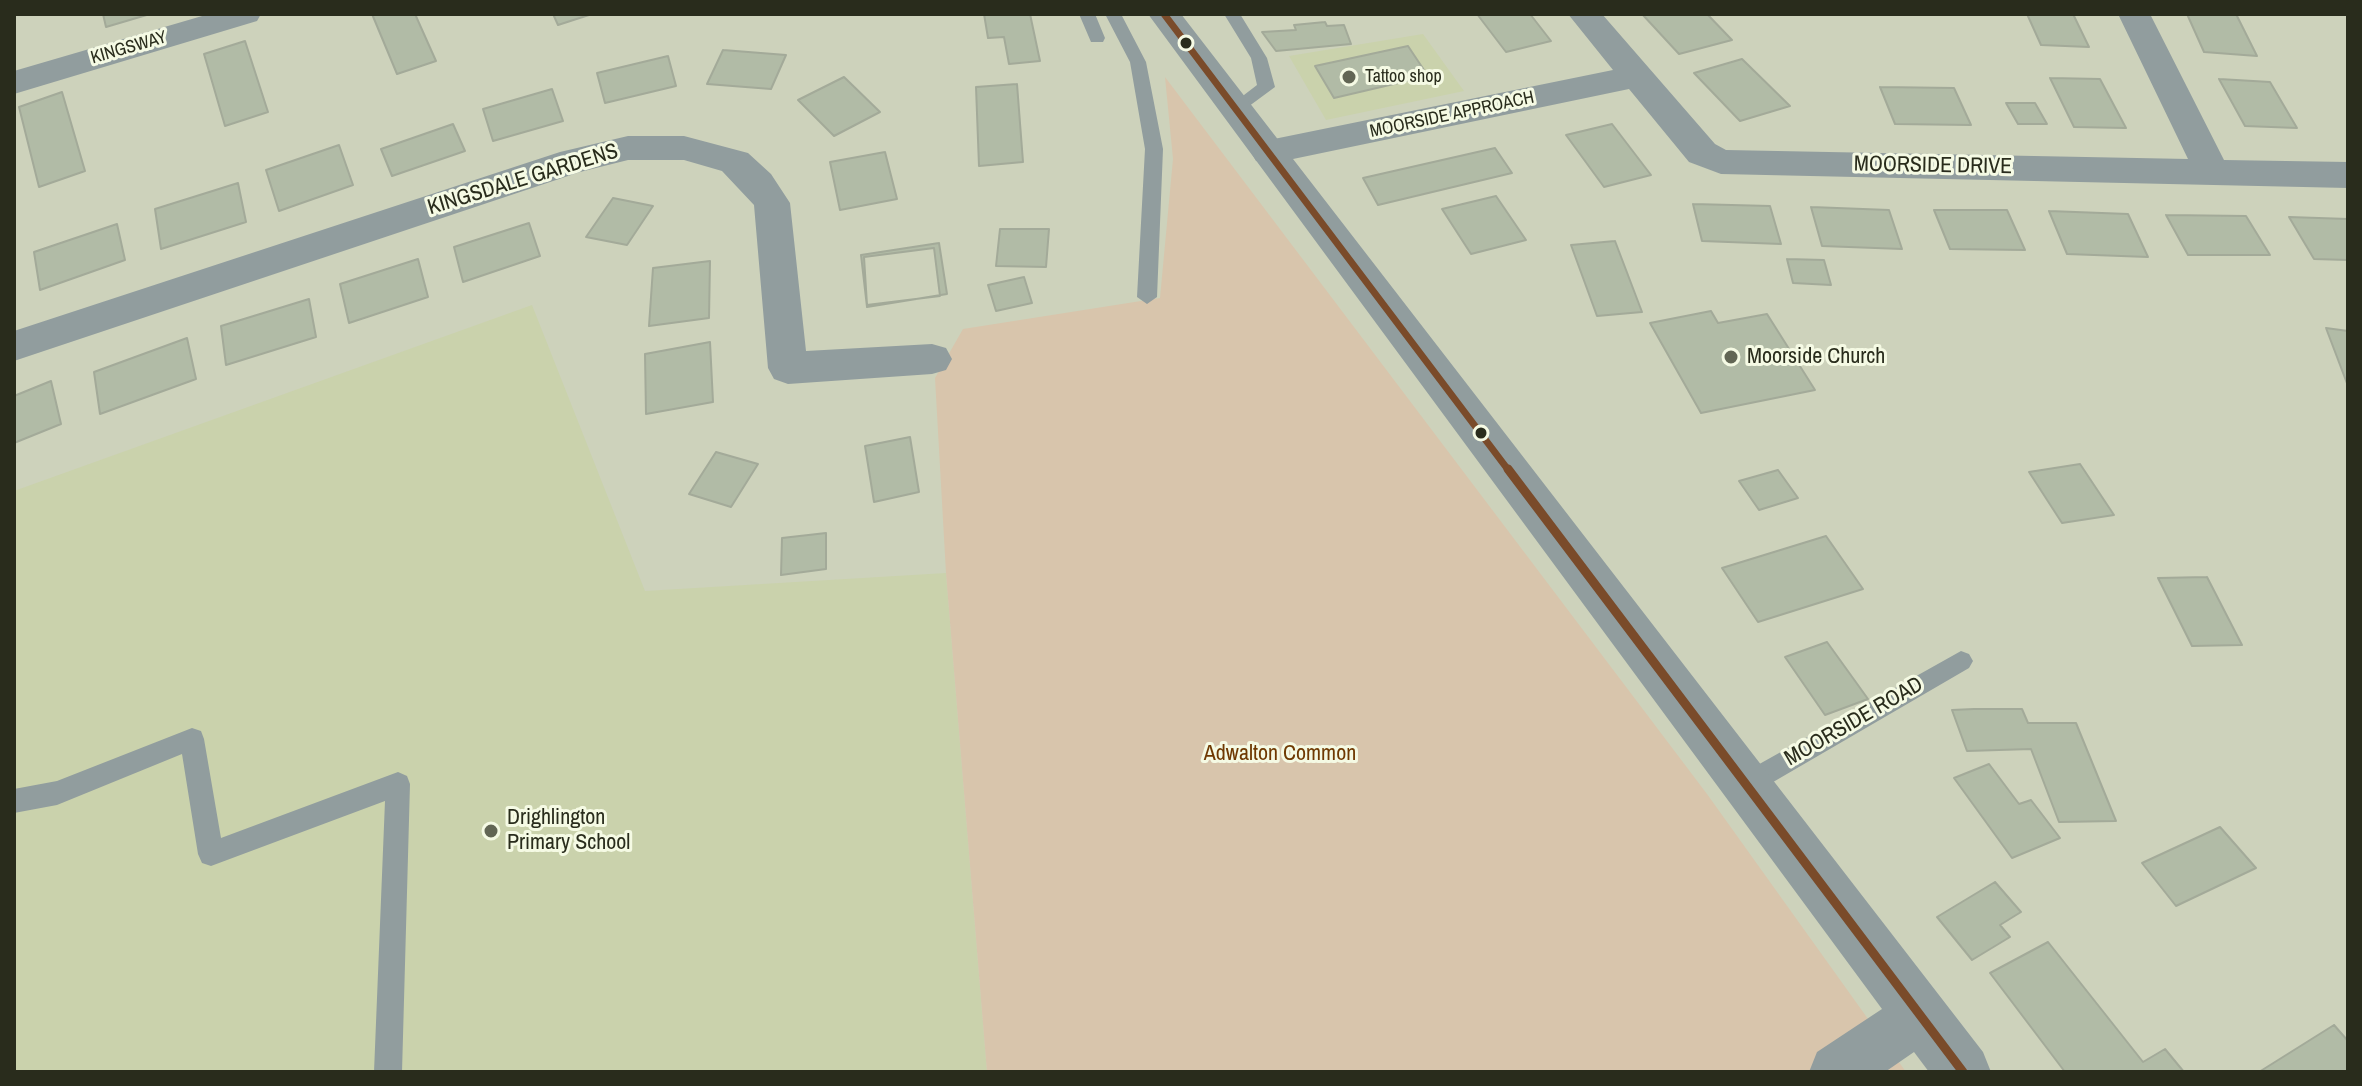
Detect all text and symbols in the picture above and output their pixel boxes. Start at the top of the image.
street label: KINGSWAY [89,27,169,69]
unlabelled marker [1178,35,1194,51]
place label: Tattoo shop [1365,66,1442,88]
marker: Tattoo shop [1340,68,1358,86]
street label: MOORSIDE APPROACH [1368,87,1536,143]
street label: KINGSDALE GARDENS [425,139,621,221]
street label: MOORSIDE DRIVE [1854,151,2012,181]
place label: Moorside Church [1747,344,1885,370]
marker: Moorside Church [1722,348,1740,366]
unlabelled marker [1473,425,1489,441]
street label: MOORSIDE ROAD [1780,672,1928,772]
park label: Adwalton Common [1204,741,1356,767]
place label: Drighlington Primary School [507,805,630,856]
marker: Drighlington Primary School [482,822,500,840]

